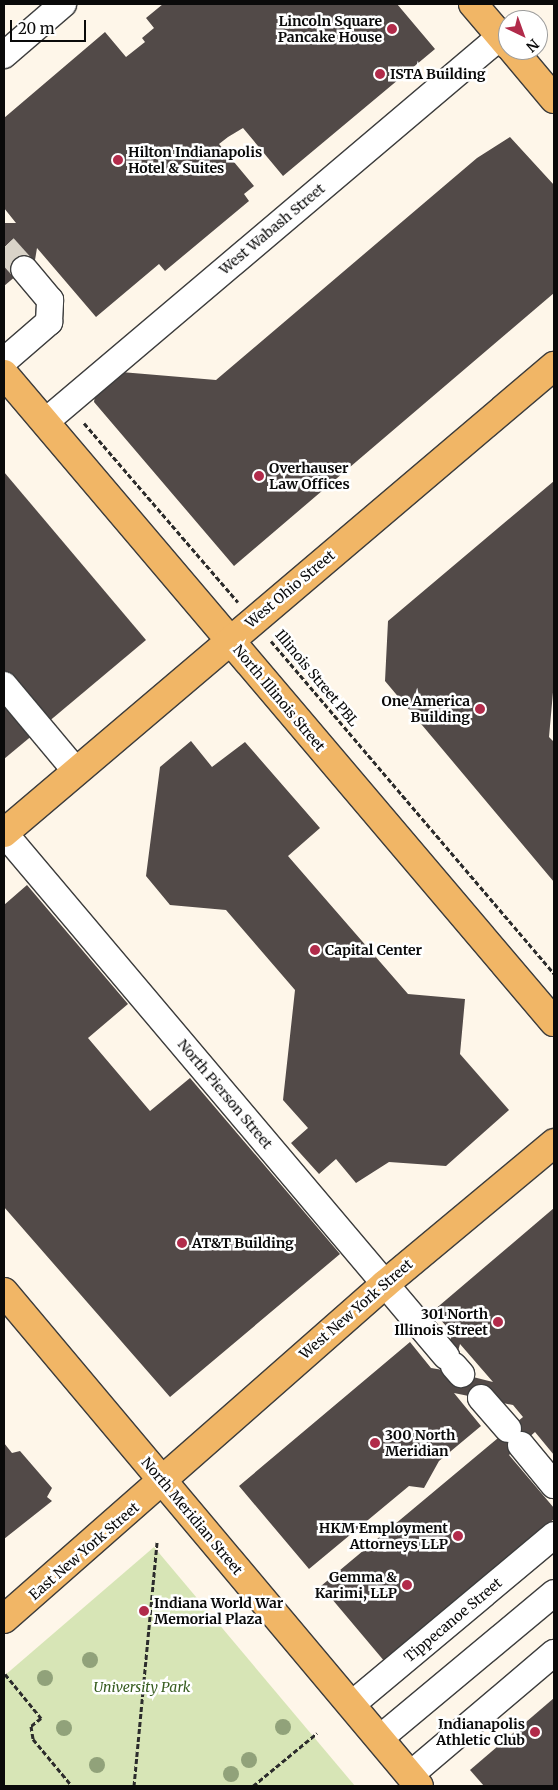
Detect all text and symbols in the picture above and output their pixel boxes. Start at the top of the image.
scale bar [12,10,89,42]
north arrow [498,10,548,60]
place label: Lincoln Square Pancake House [278,13,382,46]
text: 20 m [18,19,55,38]
marker: Lincoln Square Pancake House [386,23,398,35]
text: N [522,35,543,56]
place label: ISTA Building [390,66,486,82]
marker: ISTA Building [374,68,386,80]
place label: Hilton Indianapolis Hotel & Suites [128,144,262,176]
marker: Hilton Indianapolis Hotel & Suites [112,154,124,166]
street label: West Wabash Street [216,180,328,278]
place label: Overhauser Law Offices [269,460,350,492]
marker: Overhauser Law Offices [253,470,265,482]
street label: West Ohio Street [242,547,338,631]
street label: Illinois Street PBL [272,626,362,730]
street label: North Illinois Street [230,641,328,755]
place label: One America Building [382,693,470,726]
marker: One America Building [474,703,486,715]
place label: Capital Center [325,942,422,958]
marker: Capital Center [309,944,321,956]
street label: North Pierson Street [174,1036,276,1152]
place label: AT&T Building [192,1235,294,1251]
marker: AT&T Building [176,1237,188,1249]
street label: West New York Street [296,1255,416,1363]
place label: 301 North Illinois Street [394,1306,488,1338]
marker: 301 North Illinois Street [492,1316,504,1328]
place label: 300 North Meridian [385,1427,455,1460]
marker: 300 North Meridian [369,1437,381,1449]
street label: North Meridian Street [138,1454,246,1578]
street label: East New York Street [26,1499,142,1603]
place label: HKM Employment Attorneys LLP [319,1520,448,1552]
marker: HKM Employment Attorneys LLP [452,1530,464,1542]
place label: Gemma & Karimi, LLP [315,1569,397,1601]
street label: Tippecanoe Street [401,1574,505,1666]
marker: Gemma & Karimi, LLP [401,1579,413,1591]
place label: Indiana World War Memorial Plaza [154,1595,283,1628]
marker: Indiana World War Memorial Plaza [138,1605,150,1617]
park label: University Park [94,1679,190,1695]
place label: Indianapolis Athletic Club [436,1716,525,1748]
marker: Indianapolis Athletic Club [529,1726,541,1738]

